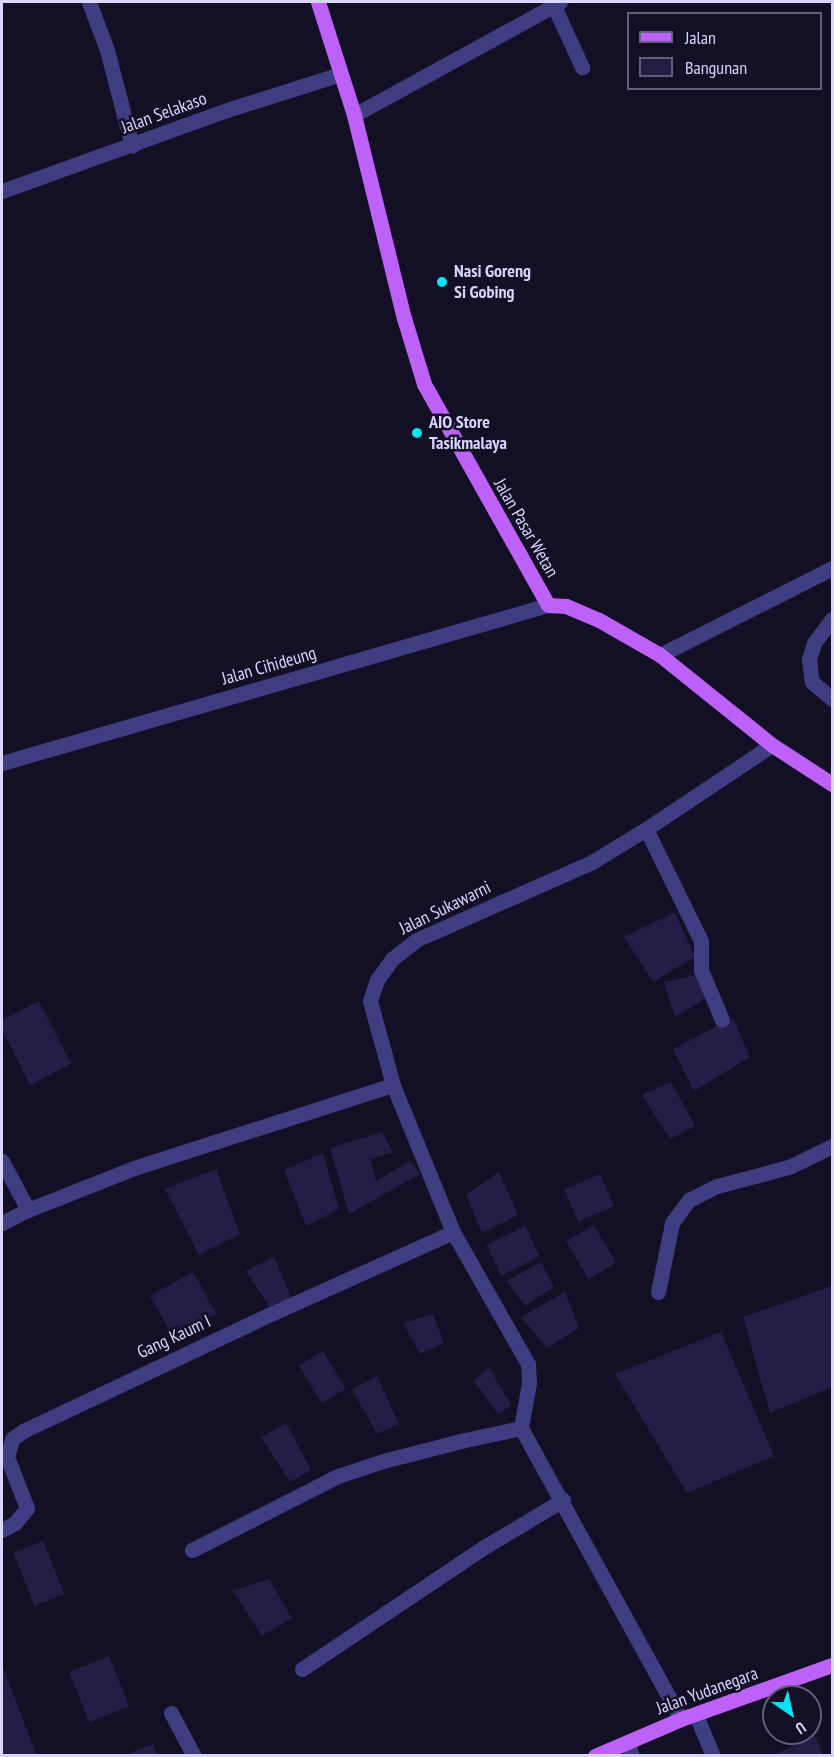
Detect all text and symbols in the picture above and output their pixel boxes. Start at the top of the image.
legend [627,12,822,90]
text: Jalan [685,26,716,49]
text: Bangunan [685,56,747,79]
street label: Jalan Selakaso [118,88,210,138]
place label: Nasi Goreng Si Gobing [454,261,531,304]
marker: Nasi Goreng Si Gobing [435,275,449,289]
place label: AIO Store Tasikmalaya [429,412,507,454]
marker: AIO Store Tasikmalaya [410,426,424,440]
street label: Jalan Pasar Wetan [489,475,563,581]
street label: Jalan Cihideung [219,642,319,690]
street label: Jalan Sukawarni [396,877,494,939]
street label: Gang Kaum I [134,1311,214,1363]
street label: Jalan Yudanegara [653,1663,761,1719]
north arrow [762,1685,822,1745]
text: U [792,1718,810,1739]

